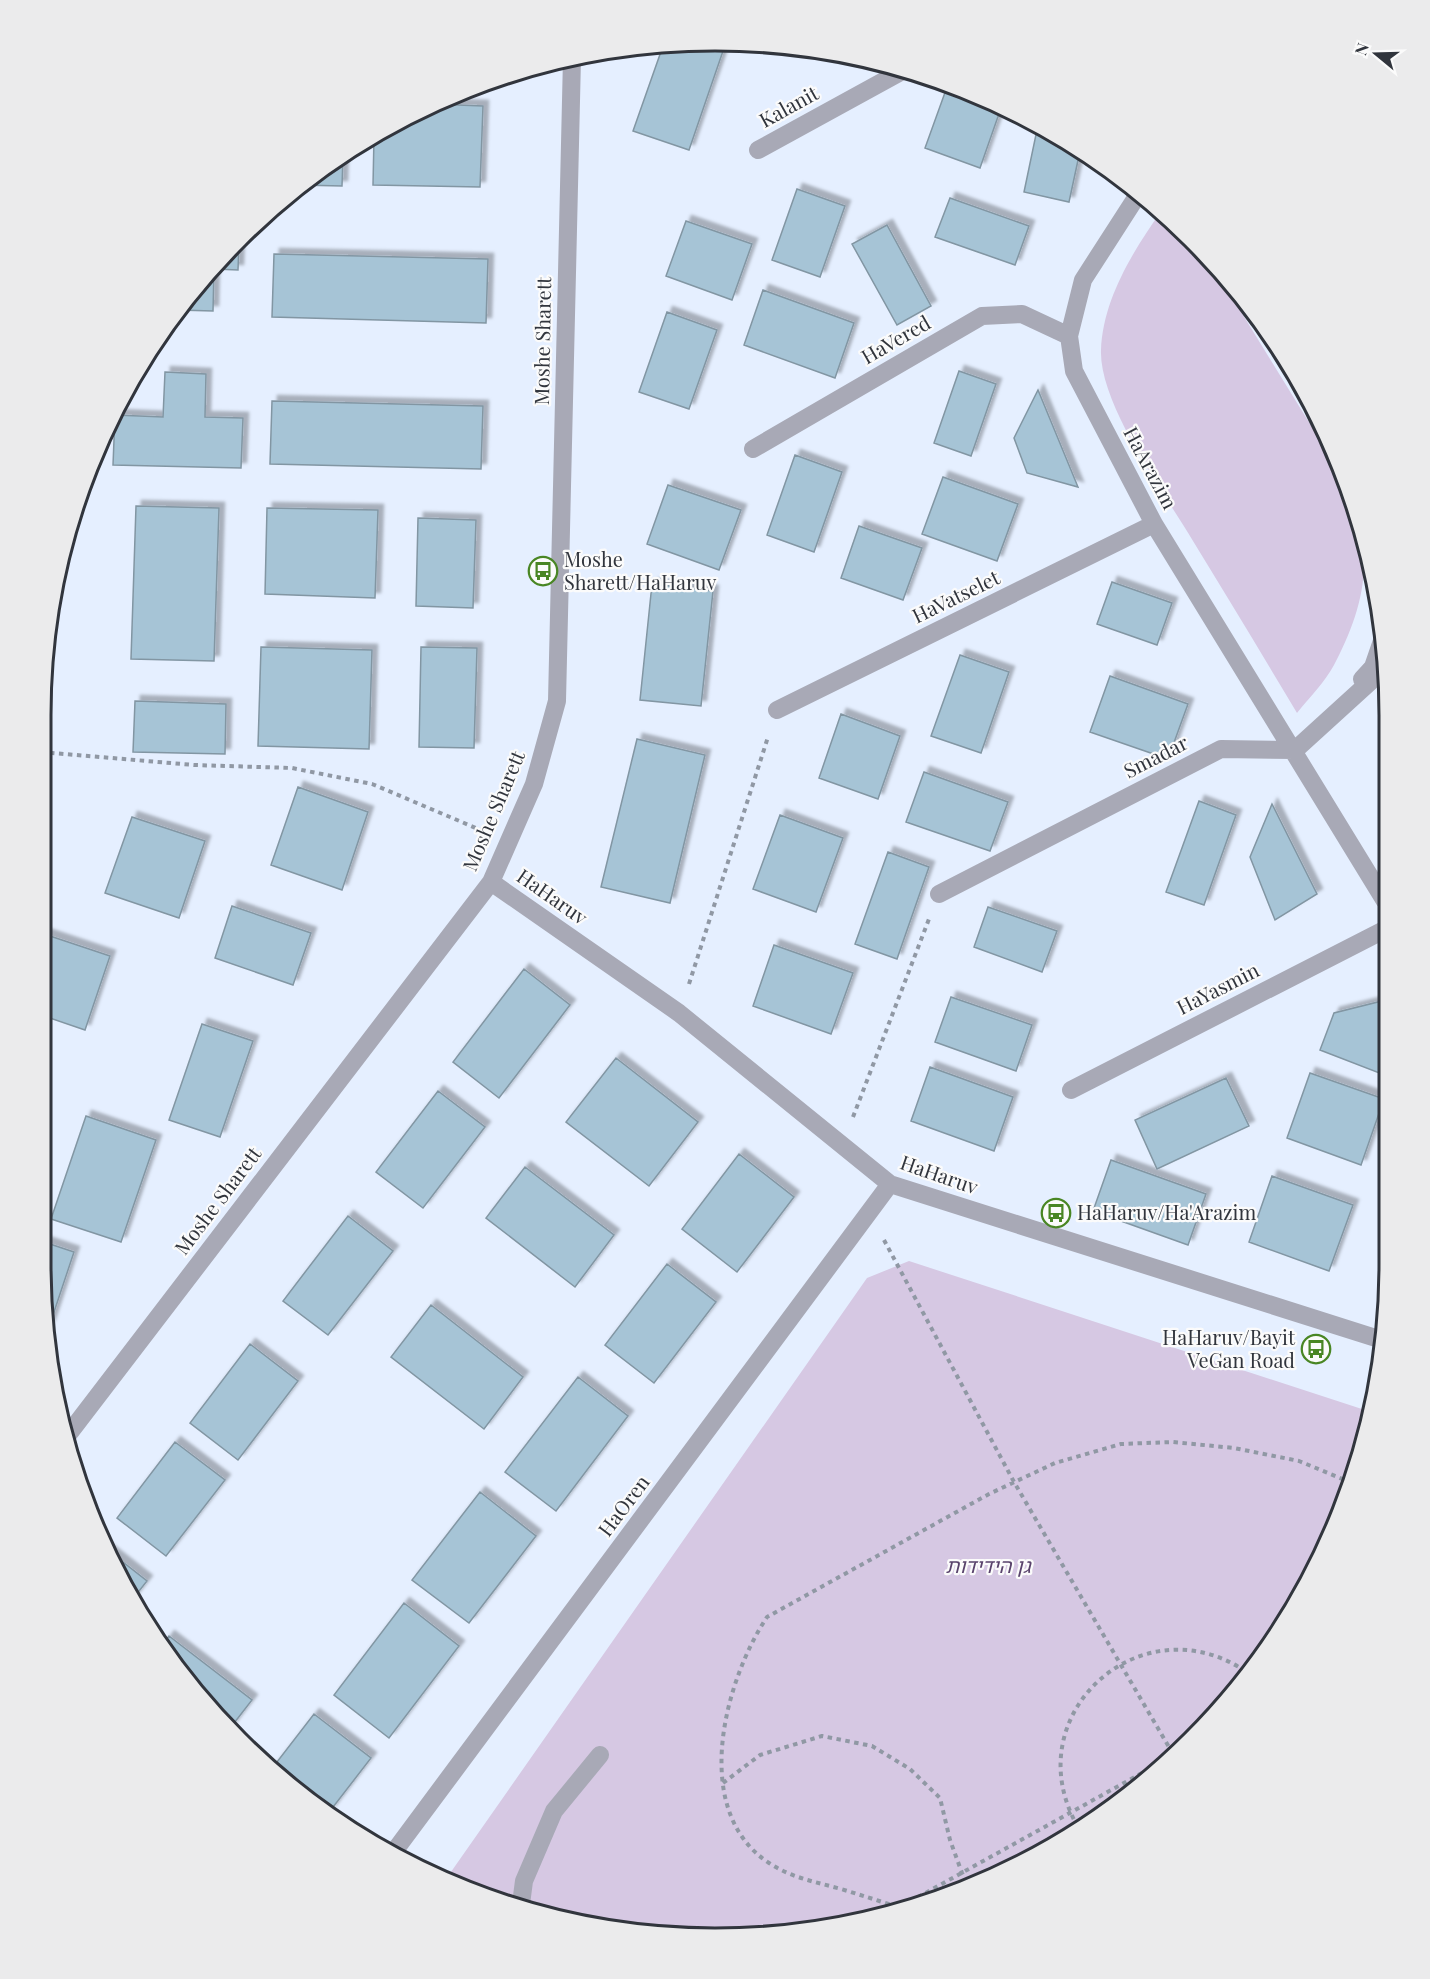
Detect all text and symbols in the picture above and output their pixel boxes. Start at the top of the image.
north arrow [1346,24,1406,84]
text: N [1350,40,1373,58]
street label: Kalanit [754,78,823,133]
street label: Moshe Sharett [527,276,556,405]
street label: HaVered [856,308,935,369]
street label: HaArazim [1118,421,1184,513]
place label: Moshe Sharett/HaHaruv [564,545,716,595]
bus stop icon: Moshe Sharett/HaHaruv [527,555,559,587]
street label: HaVatselet [907,562,1004,628]
street label: Smadar [1118,728,1192,783]
street label: Moshe Sharett [455,745,530,875]
street label: HaHaruv [512,862,594,930]
street label: HaYasmin [1172,955,1263,1020]
street label: Moshe Sharett [167,1140,267,1259]
street label: HaHaruv [897,1148,982,1199]
bus stop icon: HaHaruv/Ha'Arazim [1040,1197,1072,1229]
place label: HaHaruv/Ha'Arazim [1077,1198,1256,1225]
place label: HaHaruv/Bayit VeGan Road [1162,1323,1296,1373]
bus stop icon: HaHaruv/Bayit VeGan Road [1300,1333,1332,1365]
street label: HaOren [591,1469,655,1541]
park label: גן הידידות [946,1551,1032,1578]

